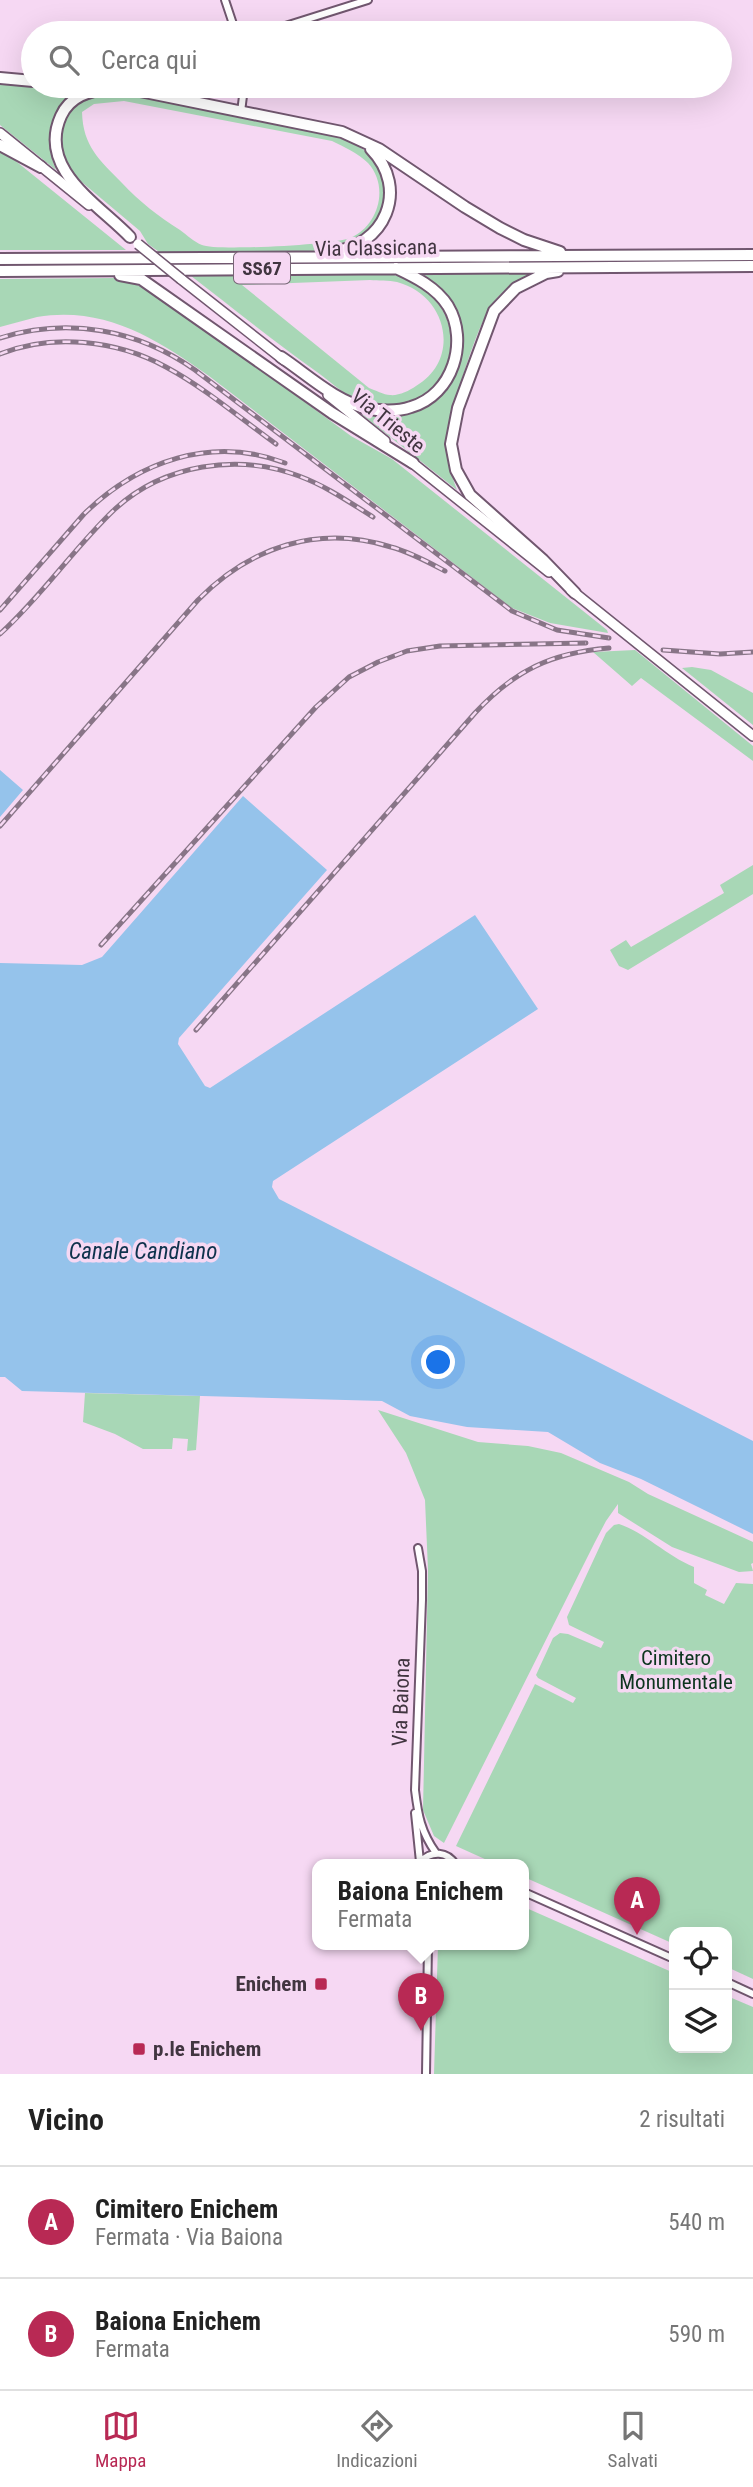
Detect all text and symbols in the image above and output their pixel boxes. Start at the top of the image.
search box [21,21,732,98]
icon: search [45,41,83,79]
text: Cerca qui [101,45,198,75]
street label: Via Classicana [315,235,437,261]
road number: SS67 [234,252,290,284]
street label: Via Trieste [346,384,430,458]
water label: Canale Candiano [69,1238,217,1265]
your location [421,1345,455,1379]
park label: Cimitero Monumentale [619,1646,733,1694]
street label: Via Baiona [387,1657,415,1747]
popup [312,1859,529,1950]
text: Baiona Enichem [338,1876,503,1906]
pin: A [614,1877,660,1935]
text: Fermata [338,1906,412,1933]
map controls [669,1927,732,2053]
button: locate [669,1927,732,1990]
place label: Enichem [235,1972,307,1996]
pin: B [398,1973,444,2031]
marker: Enichem [313,1976,329,1992]
button: layers [669,1990,732,2053]
place label: p.le Enichem [153,2037,261,2061]
marker: p.le Enichem [131,2041,147,2057]
text: Vicino [28,2102,104,2137]
text: 2 risultati [639,2106,725,2133]
text: Cimitero Enichem [95,2194,278,2224]
text: A [44,2209,58,2236]
text: 540 m [668,2209,725,2236]
text: Fermata · Via Baiona [95,2224,283,2251]
text: Baiona Enichem [95,2306,261,2336]
text: B [45,2321,57,2348]
text: 590 m [668,2321,725,2348]
text: Fermata [95,2336,170,2363]
tab: Mappa [95,2407,146,2472]
tab: Indicazioni [336,2407,418,2472]
tab: Salvati [608,2407,658,2472]

